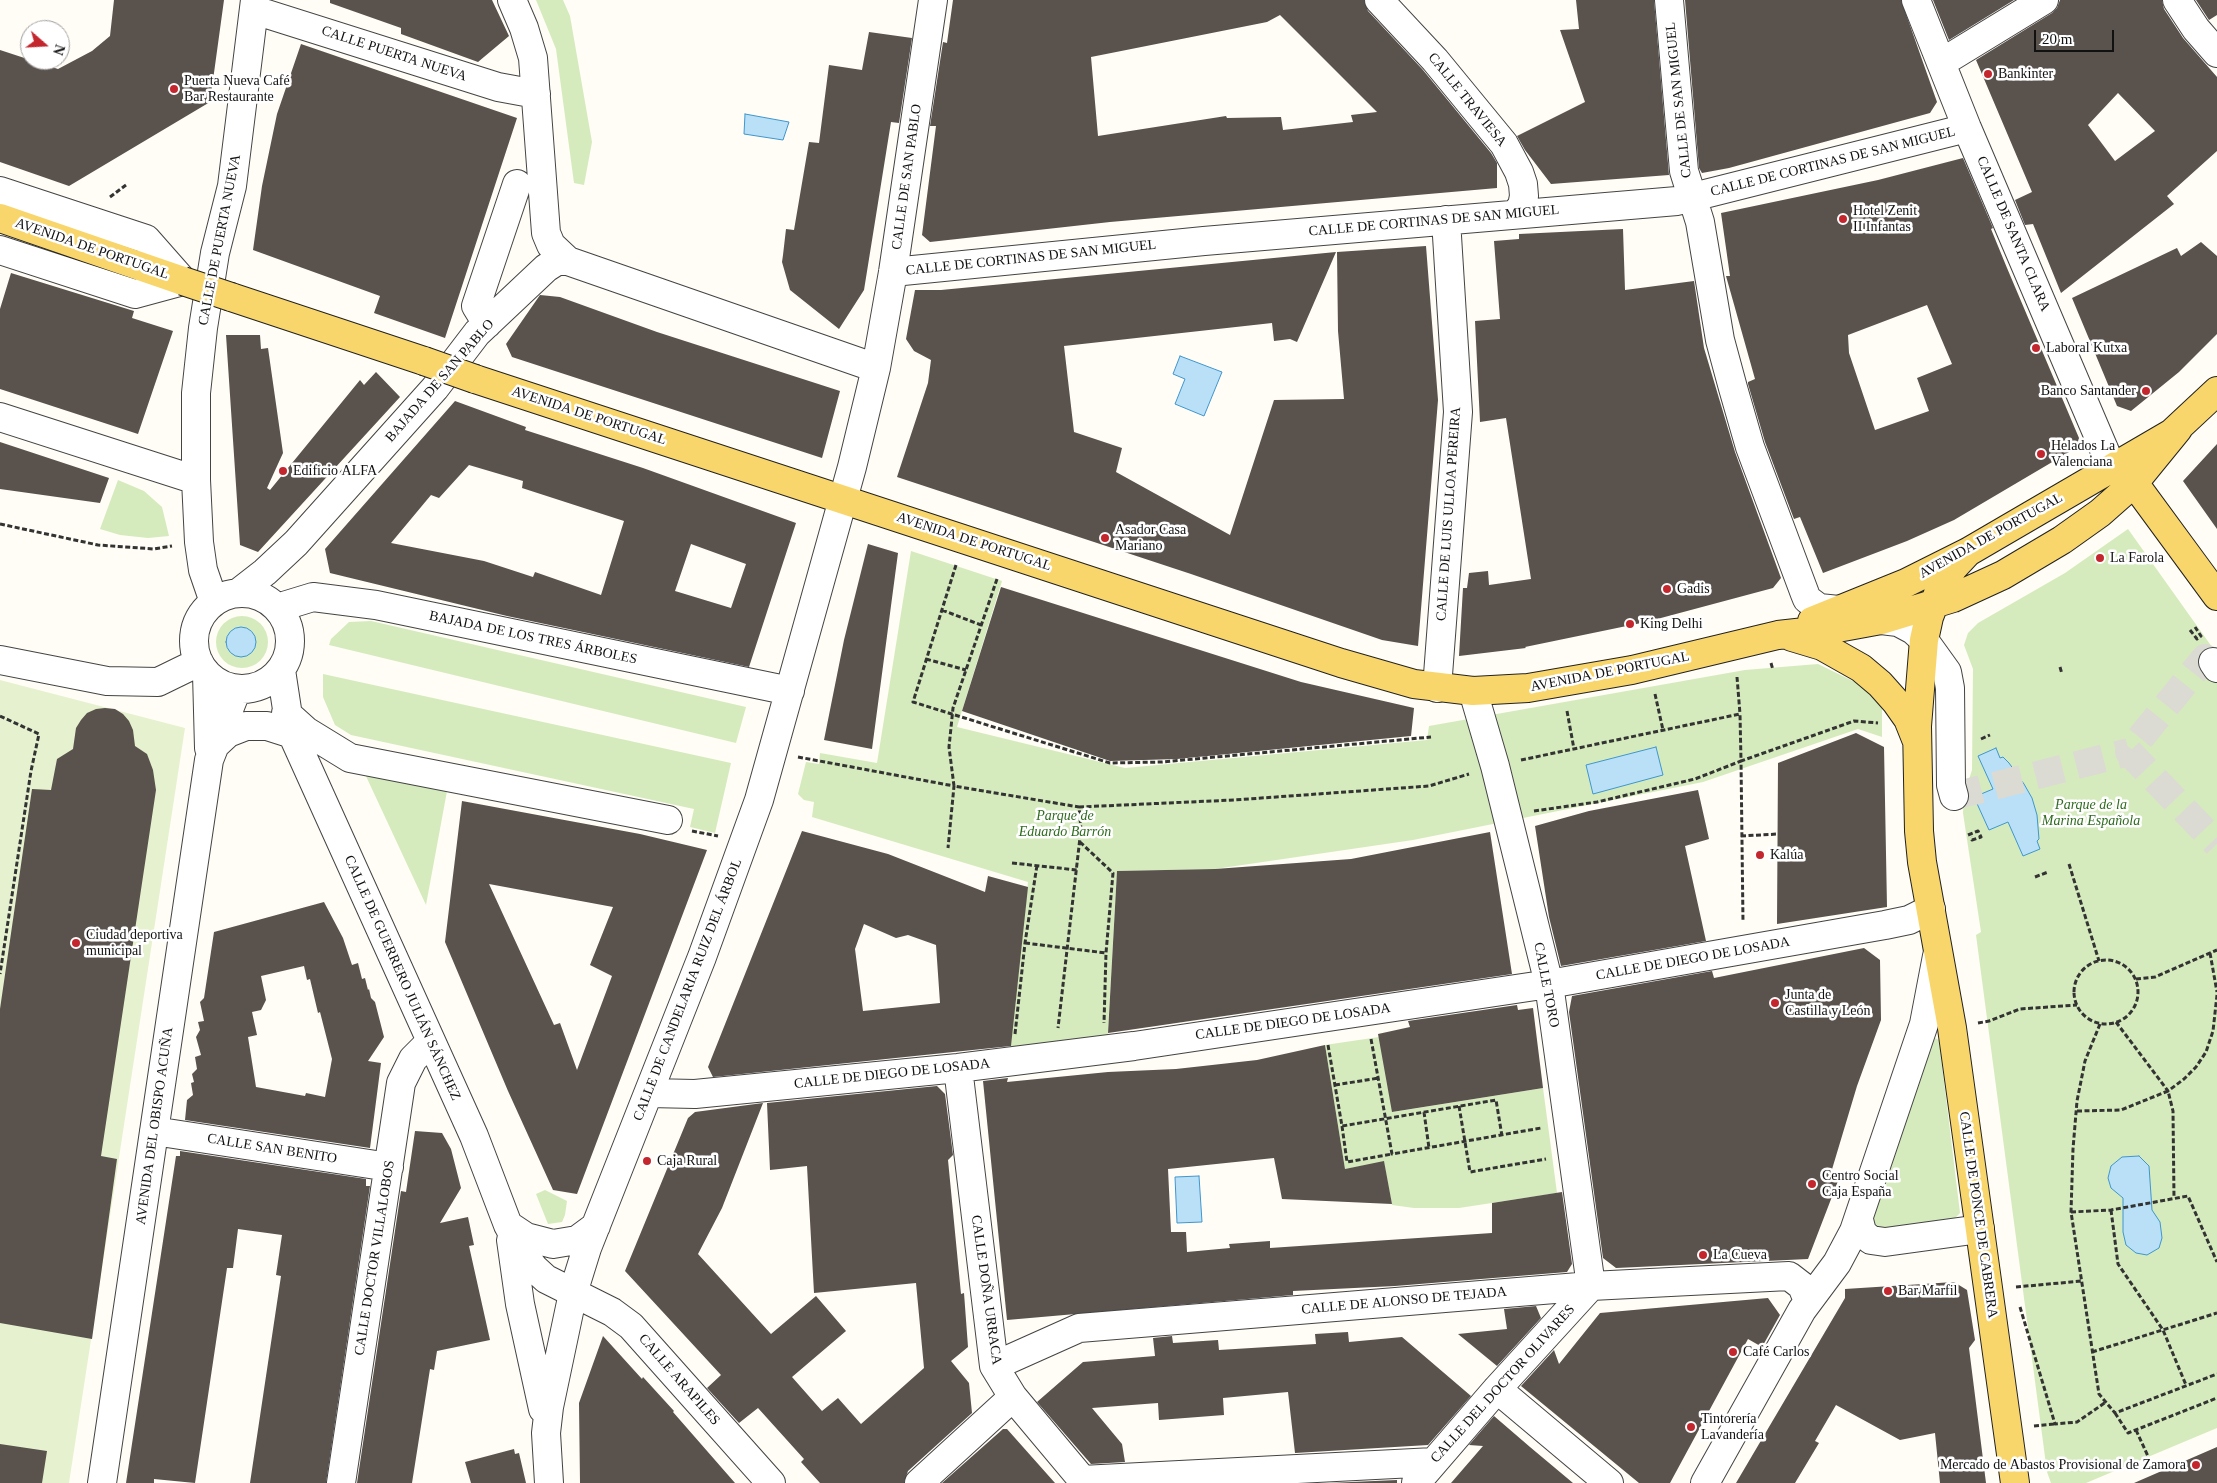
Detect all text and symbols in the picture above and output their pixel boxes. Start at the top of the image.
north arrow [20,20,70,70]
scale bar [2037,20,2117,52]
street label: CALLE DE SAN MIGUEL [1662,21,1696,179]
street label: CALLE PUERTA NUEVA [319,23,469,85]
text: 20 m [2042,31,2072,47]
text: N [50,42,67,57]
street label: CALLE TRAVIESA [1424,50,1510,150]
place label: Bankinter [1998,66,2053,82]
marker: Bankinter [1982,68,1994,80]
place label: Puerta Nueva Café Bar Restaurante [184,73,290,105]
marker: Puerta Nueva Café Bar Restaurante [168,83,180,95]
street label: CALLE DE SAN PABLO [888,103,926,251]
street label: CALLE DE CORTINAS DE SAN MIGUEL [1709,123,1957,201]
street label: CALLE DE PUERTA NUEVA [195,153,245,327]
street label: CALLE DE SANTA CLARA [1973,154,2053,314]
street label: CALLE DE CORTINAS DE SAN MIGUEL [1308,202,1560,240]
place label: Hotel Zenit II Infantas [1853,203,1917,236]
marker: Hotel Zenit II Infantas [1837,213,1849,225]
street label: AVENIDA DE PORTUGAL [13,215,171,283]
street label: CALLE DE CORTINAS DE SAN MIGUEL [905,236,1157,280]
street label: BAJADA DE SAN PABLO [382,316,498,446]
place label: Laboral Kutxa [2046,340,2127,356]
marker: Laboral Kutxa [2030,342,2042,354]
street label: AVENIDA DE PORTUGAL [510,383,668,449]
place label: Banco Santander [2041,383,2136,399]
marker: Banco Santander [2140,385,2152,397]
street label: CALLE DE LUIS ULLOA PEREIRA [1433,406,1465,622]
place label: Helados La Valenciana [2051,438,2115,471]
marker: Helados La Valenciana [2035,448,2047,460]
place label: Edificio ALFA [293,463,377,479]
marker: Edificio ALFA [277,465,289,477]
street label: AVENIDA DE PORTUGAL [1916,490,2066,582]
street label: AVENIDA DE PORTUGAL [895,509,1053,575]
place label: Asador Casa Mariano [1115,522,1186,554]
marker: Asador Casa Mariano [1099,532,1111,544]
place label: La Farola [2110,550,2164,566]
marker: La Farola [2094,552,2106,564]
place label: Gadis [1677,581,1710,597]
marker: Gadis [1661,583,1673,595]
street label: BAJADA DE LOS TRES ÁRBOLES [427,608,639,668]
place label: King Delhi [1640,616,1703,632]
marker: King Delhi [1624,618,1636,630]
street label: AVENIDA DE PORTUGAL [1529,648,1691,696]
park label: Parque de la Marina Española [2042,797,2140,830]
park label: Parque de Eduardo Barrón [1019,808,1111,840]
place label: Kalúa [1770,847,1803,863]
marker: Kalúa [1754,849,1766,861]
street label: CALLE DE GUERRERO JULIÁN SÁNCHEZ [340,853,464,1103]
street label: CALLE DE CANDELARIA RUIZ DEL ÁRBOL [630,856,746,1124]
place label: Ciudad deportiva municipal [86,927,183,960]
street label: CALLE DE DIEGO DE LOSADA [1595,934,1791,984]
marker: Ciudad deportiva municipal [70,937,82,949]
street label: CALLE TORO [1530,941,1562,1029]
place label: Junta de Castilla y León [1785,987,1871,1020]
marker: Junta de Castilla y León [1769,997,1781,1009]
street label: CALLE DE DIEGO DE LOSADA [1194,1000,1392,1044]
street label: AVENIDA DEL OBISPO ACUÑA [133,1026,177,1226]
street label: CALLE DE DIEGO DE LOSADA [793,1055,991,1093]
street label: CALLE DE PONCE DE CABRERA [1955,1111,2001,1319]
street label: CALLE SAN BENITO [206,1130,338,1168]
place label: Caja Rural [657,1153,717,1169]
marker: Caja Rural [641,1155,653,1167]
street label: CALLE DOCTOR VILLALOBOS [351,1159,399,1357]
place label: Centro Social Caja España [1822,1168,1899,1200]
marker: Centro Social Caja España [1806,1178,1818,1190]
street label: CALLE DOÑA URRACA [967,1214,1005,1366]
place label: La Cueva [1713,1247,1767,1263]
marker: La Cueva [1697,1249,1709,1261]
place label: Bar Marfil [1898,1283,1957,1299]
street label: CALLE DE ALONSO DE TEJADA [1301,1284,1507,1318]
marker: Bar Marfil [1882,1285,1894,1297]
street label: CALLE DEL DOCTOR OLIVARES [1427,1301,1579,1467]
street label: CALLE ARAPILES [635,1331,723,1429]
place label: Café Carlos [1743,1344,1809,1360]
marker: Café Carlos [1727,1346,1739,1358]
place label: Tintorería Lavandería [1701,1411,1764,1444]
marker: Tintorería Lavandería [1685,1421,1697,1433]
place label: Mercado de Abastos Provisional de Zamora [1940,1457,2186,1473]
marker: Mercado de Abastos Provisional de Zamora [2190,1459,2202,1471]

